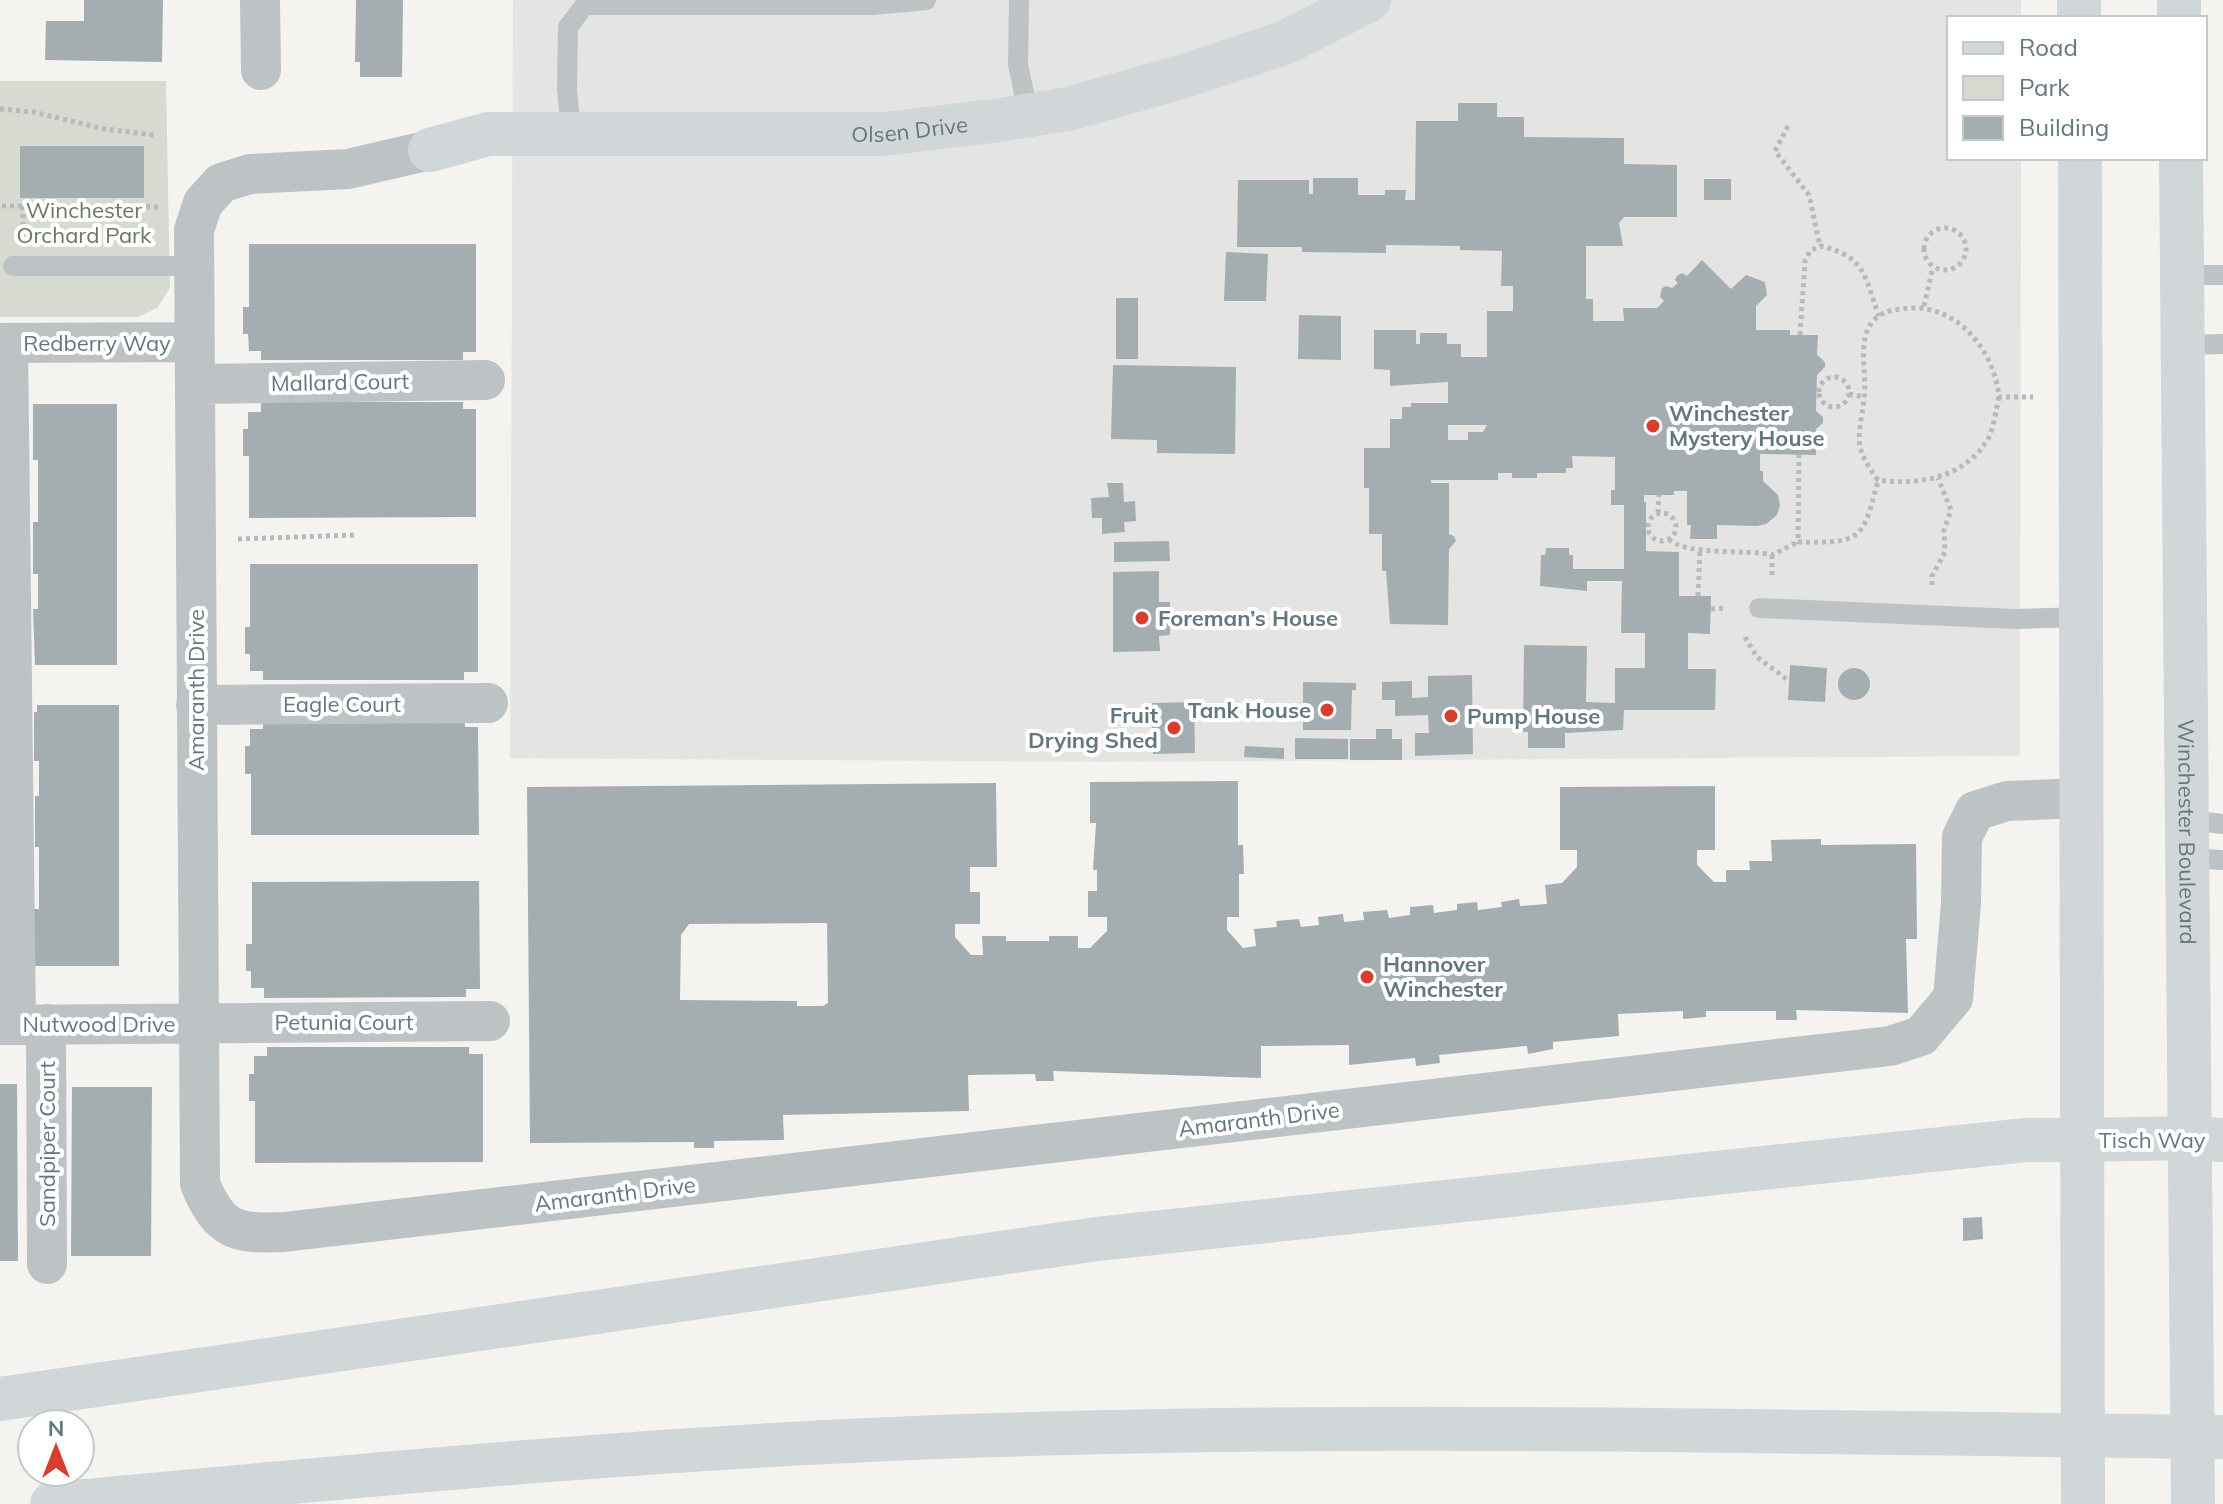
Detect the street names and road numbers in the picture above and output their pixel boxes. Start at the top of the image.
street label: Olsen Drive [851,110,969,148]
street label: Redberry Way [23,329,171,357]
street label: Mallard Court [271,367,410,397]
street label: Amaranth Drive [182,609,210,771]
street label: Eagle Court [283,690,401,718]
street label: Winchester Boulevard [2172,719,2202,945]
street label: Petunia Court [274,1008,414,1036]
street label: Nutwood Drive [22,1010,176,1038]
street label: Sandpiper Court [33,1061,61,1227]
street label: Amaranth Drive [1177,1095,1341,1143]
street label: Tisch Way [2099,1126,2206,1154]
street label: Amaranth Drive [533,1170,697,1218]

